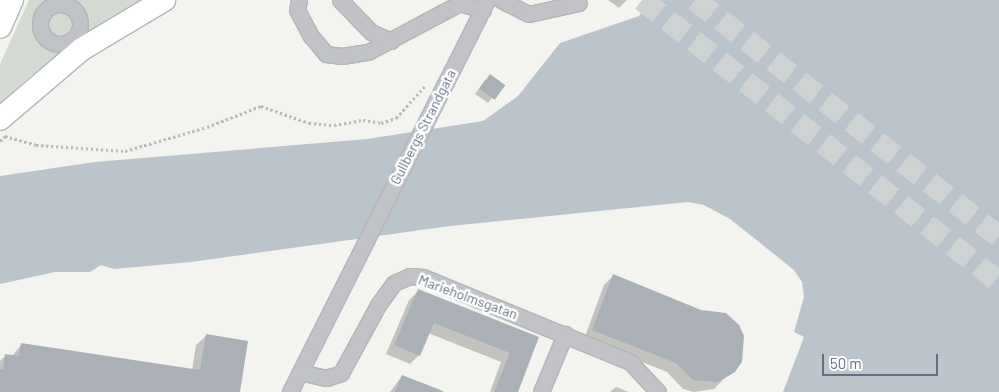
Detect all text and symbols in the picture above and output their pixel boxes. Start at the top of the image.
street label: Gullbergs Strandgata [387,67,459,187]
street label: Marieholmsgatan [416,271,520,323]
scale bar [824,344,940,376]
text: 50 m [830,354,862,372]

